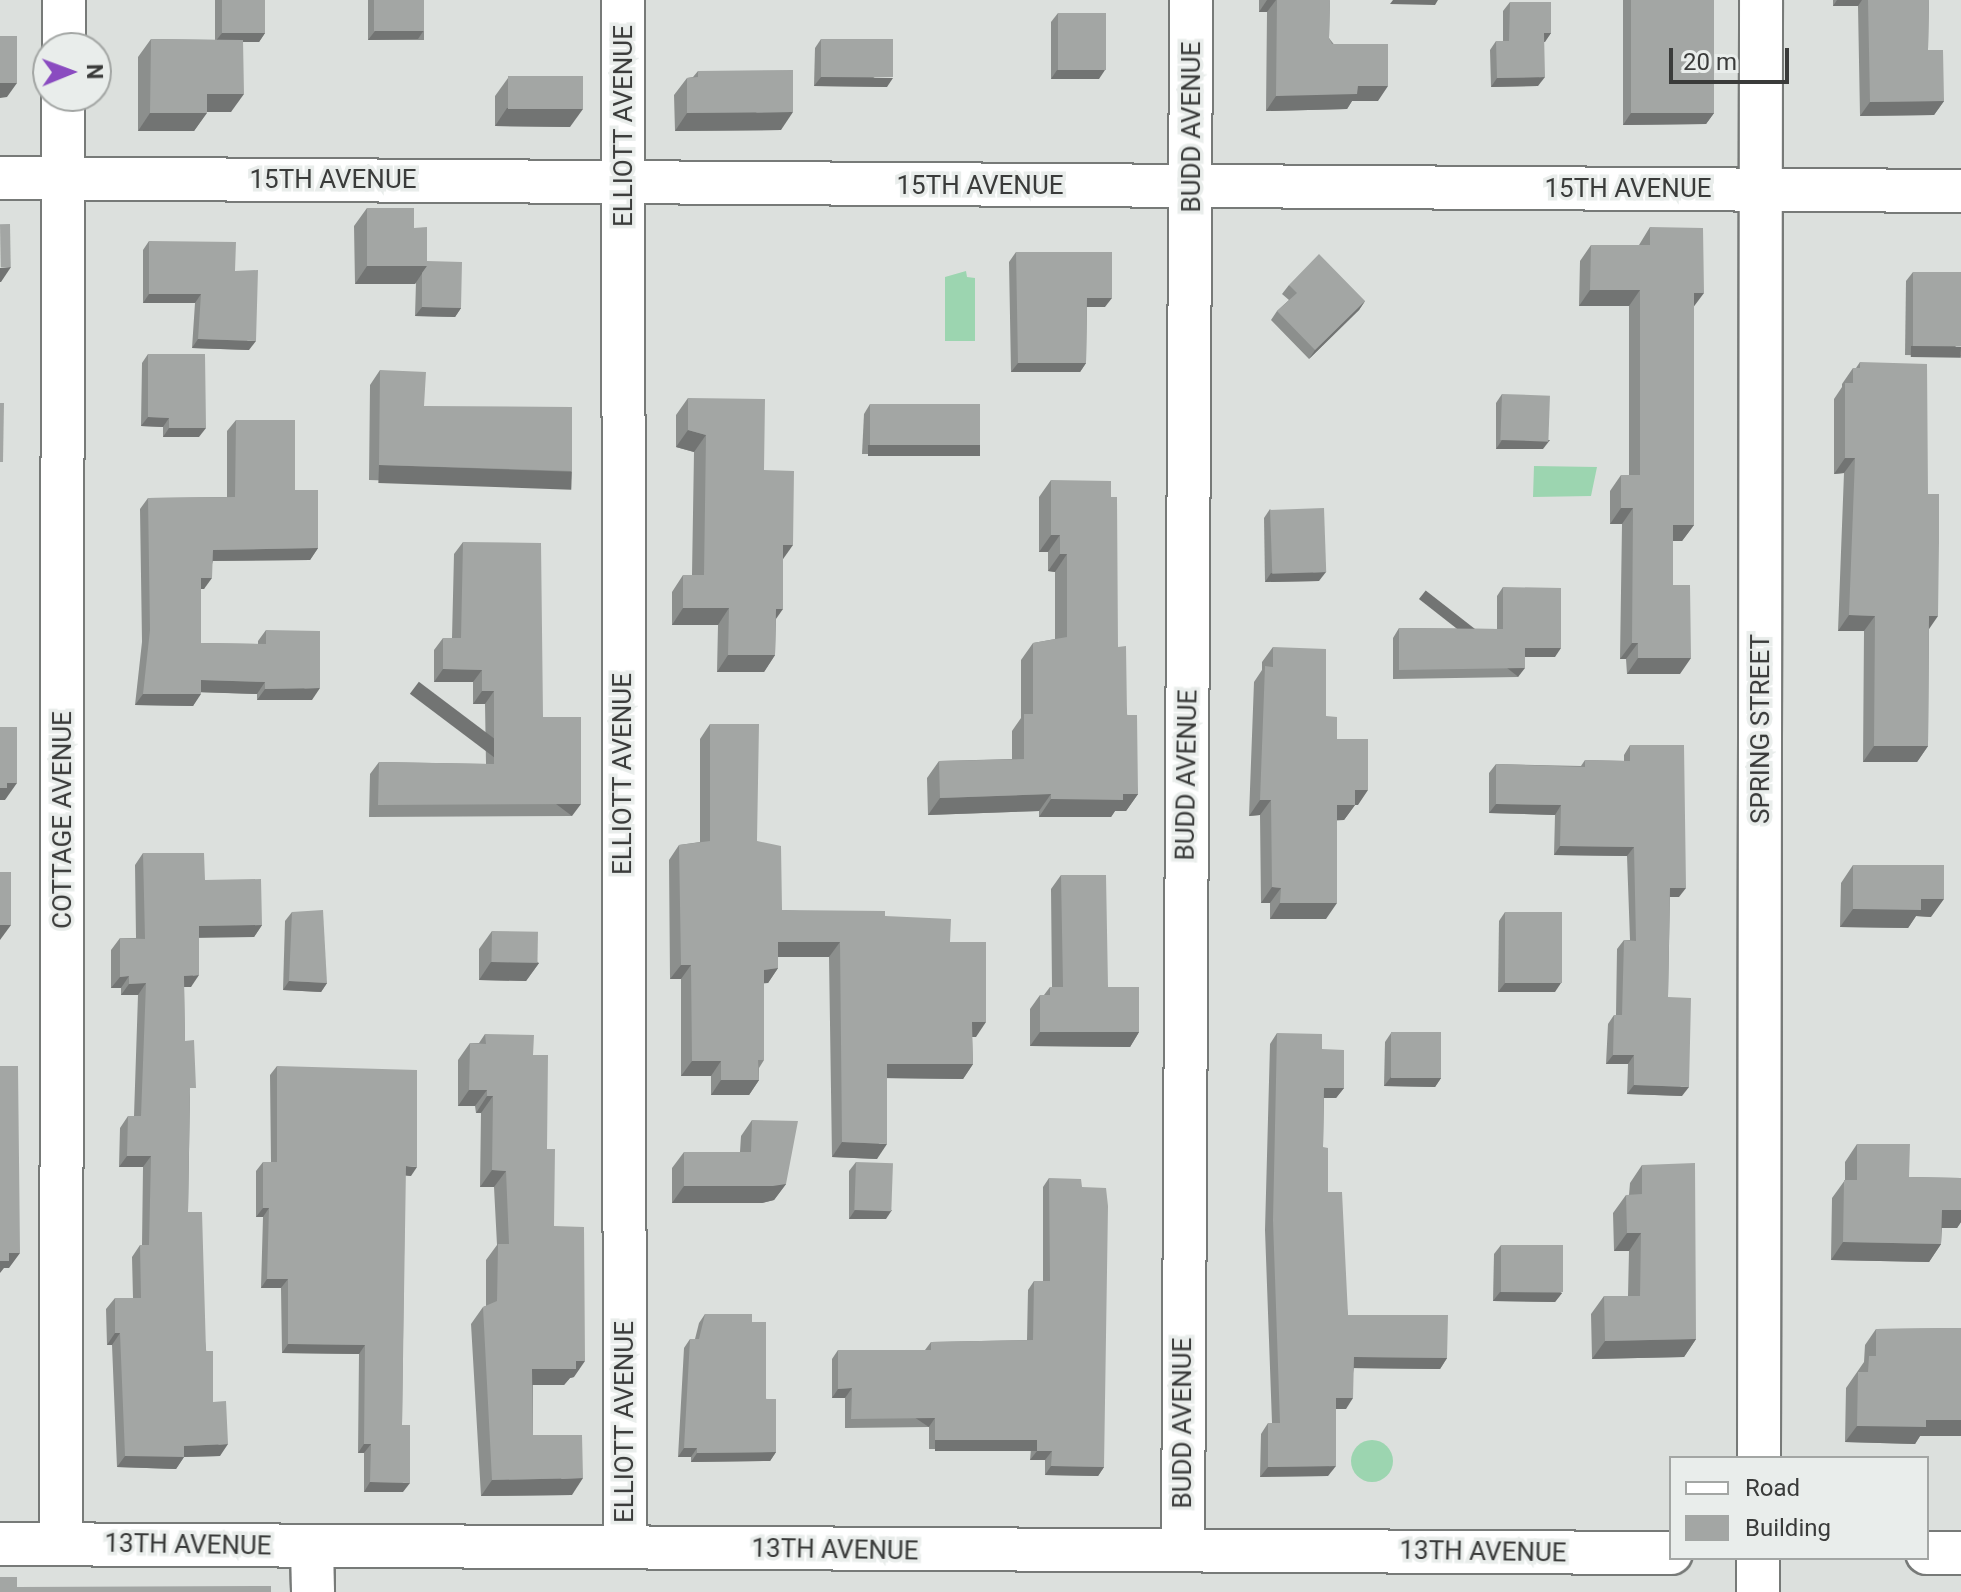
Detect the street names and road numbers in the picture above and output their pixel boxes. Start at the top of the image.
street label: ELLIOTT AVENUE [608,25,640,227]
street label: BUDD AVENUE [1176,41,1208,213]
street label: 15TH AVENUE [249,164,417,196]
street label: 15TH AVENUE [896,170,1064,202]
street label: 15TH AVENUE [1544,173,1712,205]
street label: SPRING STREET [1745,634,1777,824]
street label: ELLIOTT AVENUE [607,673,639,875]
street label: BUDD AVENUE [1170,689,1204,861]
street label: COTTAGE AVENUE [47,711,79,929]
street label: ELLIOTT AVENUE [609,1321,641,1523]
street label: BUDD AVENUE [1167,1337,1199,1509]
street label: 13TH AVENUE [104,1528,272,1562]
street label: 13TH AVENUE [751,1533,919,1567]
street label: 13TH AVENUE [1399,1535,1567,1569]

